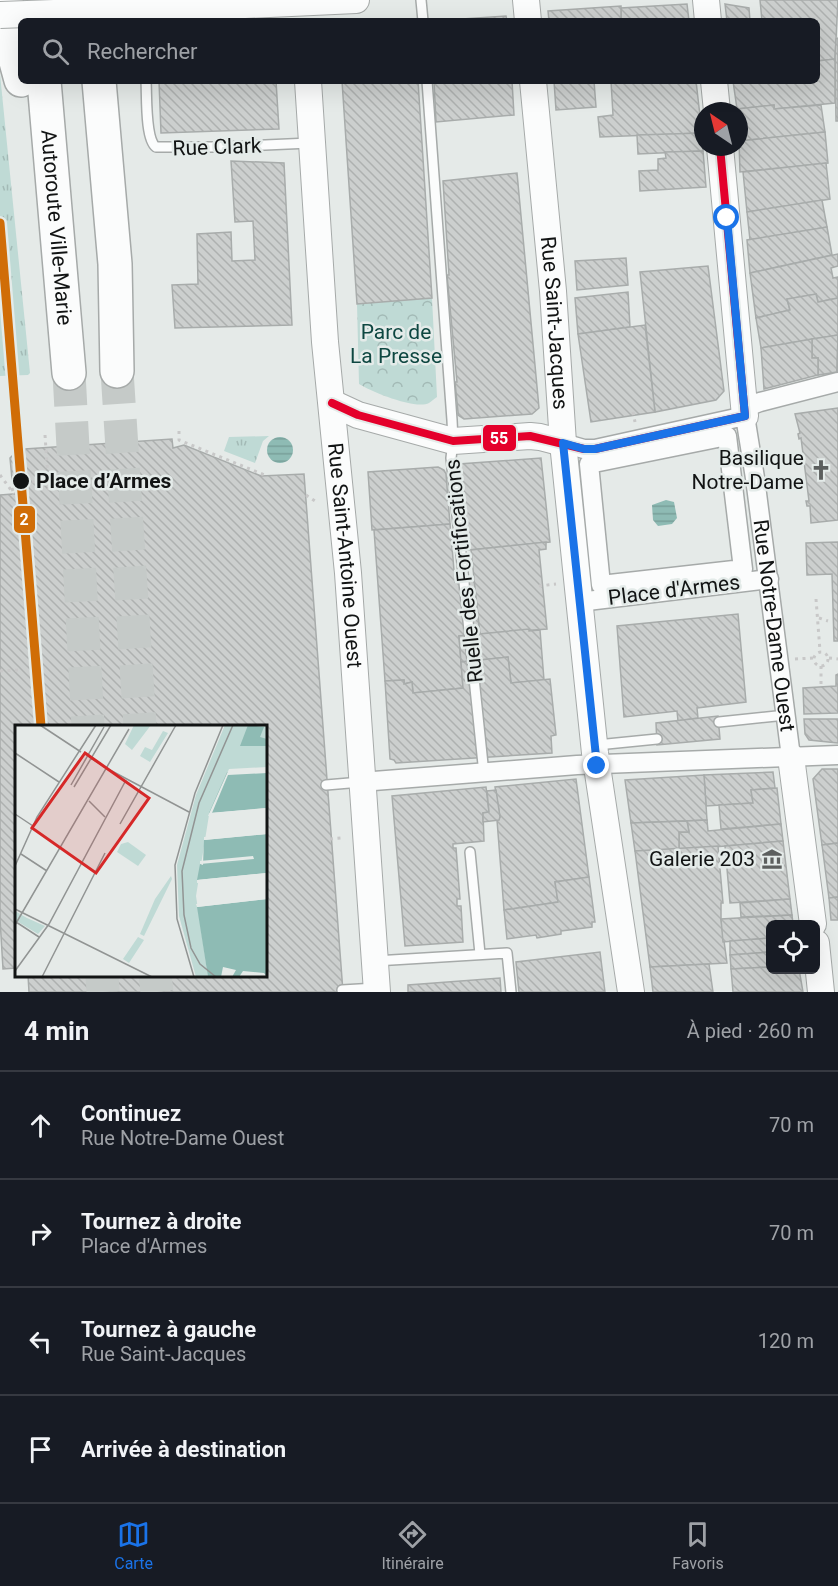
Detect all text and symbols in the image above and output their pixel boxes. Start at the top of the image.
search box [18,18,820,84]
icon: search [39,35,72,68]
text: Rechercher [87,39,198,64]
north arrow [694,102,748,156]
street label: Autoroute Ville-Marie [36,129,77,326]
street label: Rue Clark [172,133,262,161]
route start [713,204,739,230]
street label: Rue Saint-Jacques [536,235,573,410]
park label: Parc de La Presse [350,320,442,368]
line badge: 55 [482,424,517,452]
text: 55 [490,429,508,448]
street label: Rue Saint-Antoine Ouest [323,442,367,669]
place label: Basilique Notre-Dame [692,446,804,494]
street label: Ruelle des Fortifications [440,458,488,684]
church icon: Basilique Notre-Dame [809,458,833,482]
place label: Place d’Armes [36,469,172,493]
marker: Place d’Armes [11,471,31,491]
line badge: 2 [13,505,36,534]
text: 2 [19,510,29,529]
street label: Rue Notre-Dame Ouest [748,518,800,733]
street label: Place d'Armes [607,570,741,610]
inset map [15,725,267,977]
route end [583,752,609,778]
place label: Galerie 203 [649,847,755,871]
museum icon: Galerie 203 [760,847,784,871]
map controls [766,920,820,974]
button: locate [766,920,820,974]
text: 4 min [24,1016,89,1046]
text: À pied · 260 m [687,1019,814,1043]
text: Continuez [81,1101,181,1126]
icon: ahead [24,1109,57,1142]
text: 70 m [769,1113,814,1137]
text: Rue Notre-Dame Ouest [81,1126,284,1150]
text: Tournez à droite [81,1209,241,1234]
icon: right [24,1217,57,1250]
text: 70 m [769,1221,814,1245]
text: Place d'Armes [81,1234,207,1258]
text: Tournez à gauche [81,1317,256,1342]
icon: left [24,1325,57,1358]
text: 120 m [758,1329,814,1353]
text: Rue Saint-Jacques [81,1342,246,1366]
icon: arrive [24,1433,57,1466]
text: Arrivée à destination [81,1437,286,1462]
tab: Carte [114,1518,153,1573]
tab: Itinéraire [381,1518,444,1573]
tab: Favoris [672,1518,724,1573]

